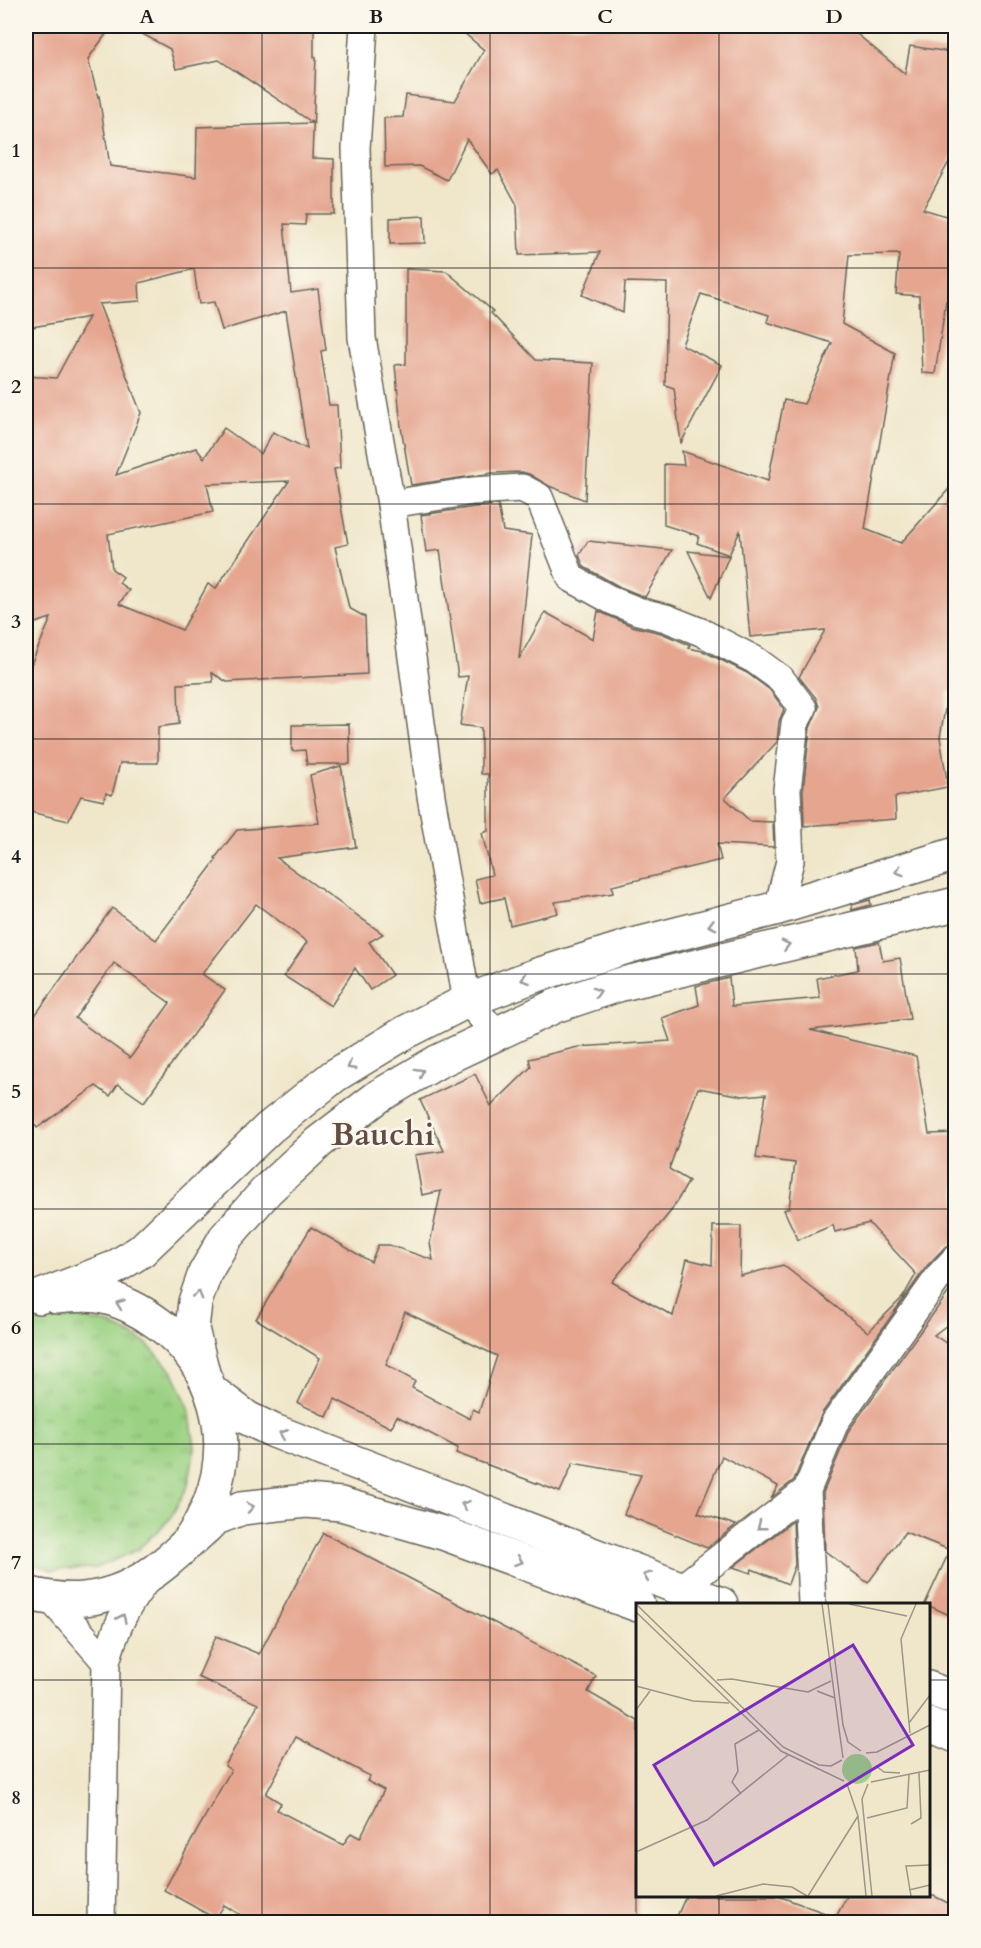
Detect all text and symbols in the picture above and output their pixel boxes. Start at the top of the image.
text: A [139,3,155,30]
text: B [369,3,383,30]
text: C [597,3,613,30]
text: D [825,3,843,30]
text: 1 [11,137,21,164]
text: 2 [11,373,21,400]
text: 3 [11,608,21,635]
text: 4 [11,843,21,870]
one-way arrow [895,864,905,876]
one-way arrow [707,918,718,930]
one-way arrow [781,939,791,952]
one-way arrow [520,972,531,985]
one-way arrow [591,987,602,999]
one-way arrow [347,1058,357,1070]
one-way arrow [414,1068,424,1079]
text: 5 [11,1078,21,1105]
district label: Bauchi [331,1113,435,1157]
one-way arrow [191,1290,203,1301]
one-way arrow [115,1298,126,1311]
text: 6 [11,1314,21,1341]
one-way arrow [279,1429,289,1442]
one-way arrow [461,1499,471,1512]
one-way arrow [245,1501,255,1513]
one-way arrow [756,1519,767,1530]
text: 7 [11,1549,21,1576]
one-way arrow [514,1554,524,1567]
one-way arrow [642,1571,653,1583]
inset map [636,1603,930,1897]
one-way arrow [115,1613,127,1624]
text: 8 [11,1784,21,1811]

